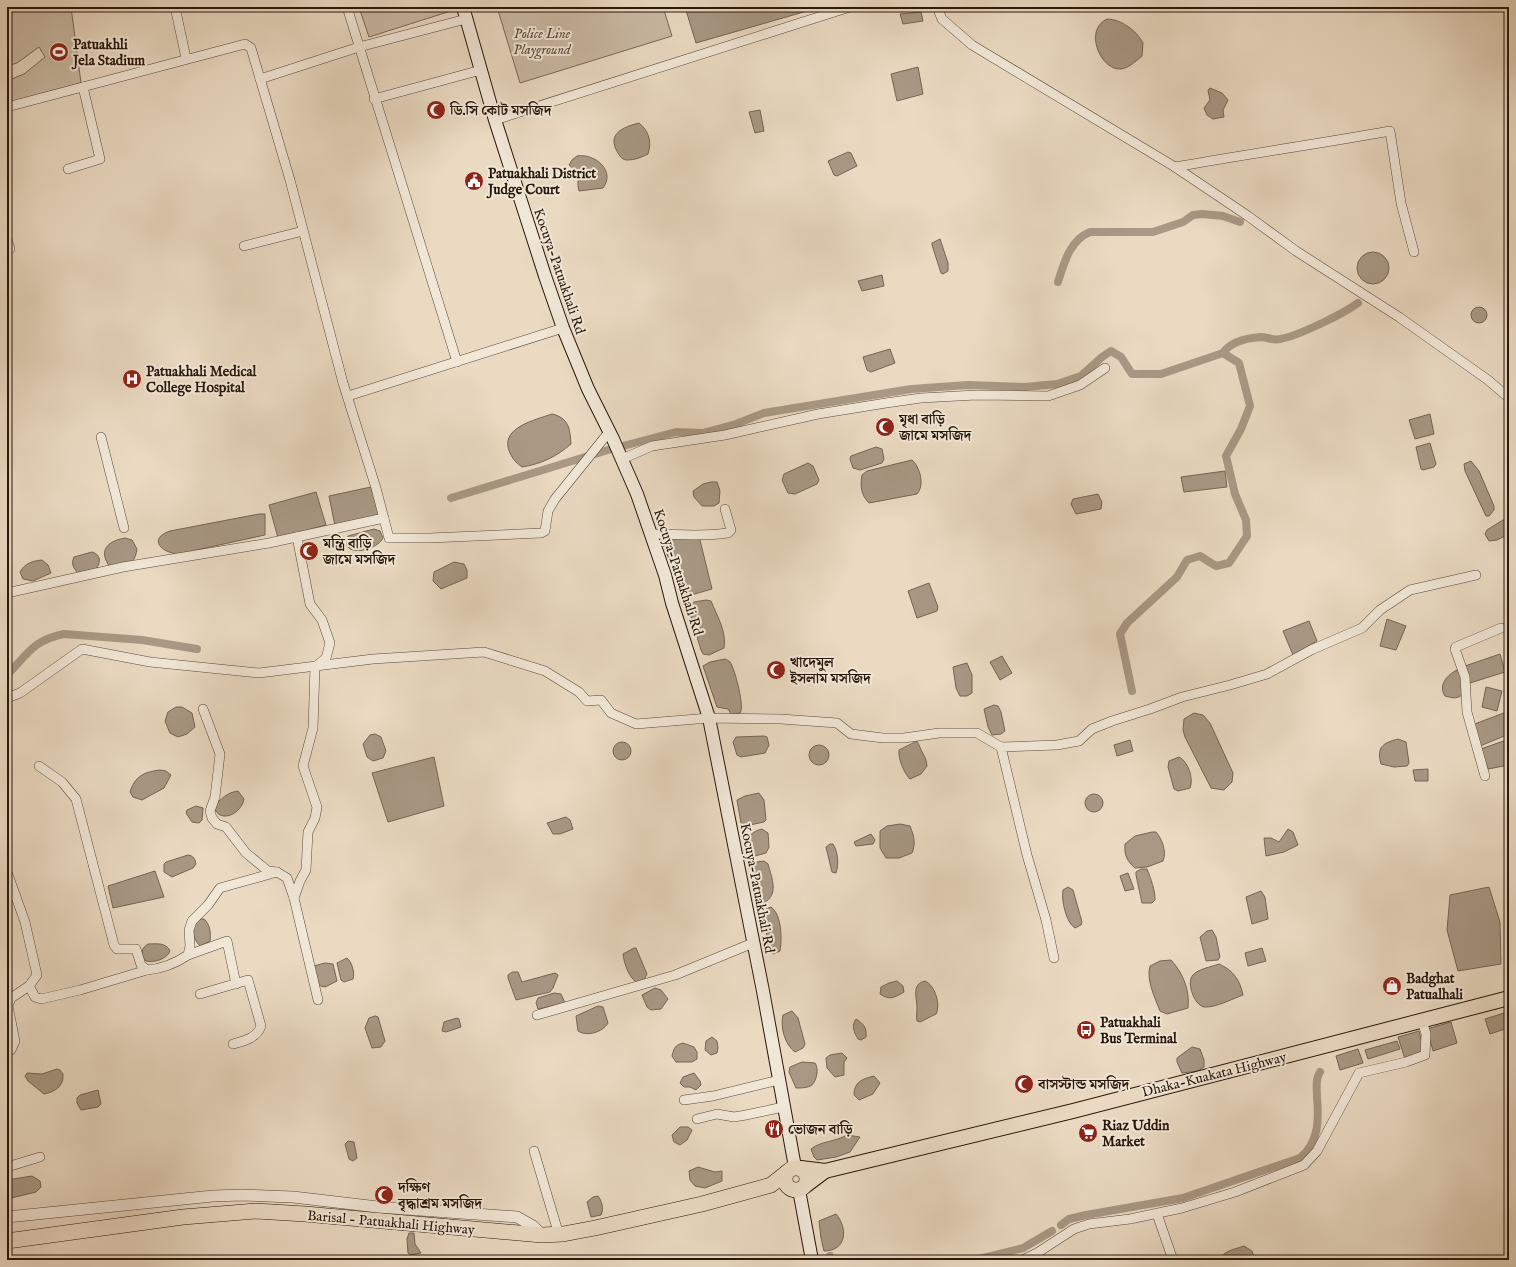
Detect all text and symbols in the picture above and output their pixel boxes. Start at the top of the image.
park label: Police Line Playground [513,25,572,60]
place label: Patuakhli Jela Stadium [71,36,145,70]
sports icon: Patuakhli Jela Stadium [48,41,70,63]
mosque icon: ডি.সি কোট মসজিদ [425,99,447,121]
place label: ডি.সি কোট মসজিদ [449,101,553,120]
place label: Patuakhali District Judge Court [486,165,596,199]
public building icon: Patuakhali District Judge Court [463,170,485,192]
street label: Kocuya-Patuakhali Rd [529,206,589,337]
place label: Patuakhali Medical College Hospital [146,363,257,397]
hospital icon: Patuakhali Medical College Hospital [121,368,143,390]
place label: মৃধা বাড়ি জামে মসজিদ [898,410,972,445]
mosque icon: মৃধা বাড়ি জামে মসজিদ [874,416,896,438]
street label: Kocuya-Patuakhali Rd [649,507,707,638]
place label: মন্ত্রি বাড়ি জামে মসজিদ [322,534,396,569]
mosque icon: মন্ত্রি বাড়ি জামে মসজিদ [298,540,320,562]
place label: খাদেমুল ইসলাম মসজিদ [789,654,872,688]
mosque icon: খাদেমুল ইসলাম মসজিদ [765,659,787,681]
street label: Kocuya-Patuakhali Rd [736,822,779,955]
place label: Badghat Patualhali [1406,970,1463,1004]
shop icon: Badghat Patualhali [1381,975,1403,997]
place label: Patuakhali Bus Terminal [1100,1014,1178,1048]
bus stop icon: Patuakhali Bus Terminal [1075,1019,1097,1041]
street label: Dhaka-Kuakata Highway [1140,1048,1288,1102]
mosque icon: বাসস্টান্ড মসজিদ [1013,1073,1035,1095]
place label: বাসস্টান্ড মসজিদ [1037,1075,1131,1094]
place label: Riaz Uddin Market [1102,1117,1170,1151]
restaurant icon: ভোজন বাড়ি [763,1118,785,1140]
place label: ভোজন বাড়ি [788,1120,853,1139]
supermarket icon: Riaz Uddin Market [1077,1122,1099,1144]
place label: দক্ষিণ বৃদ্ধাশ্রম মসজিদ [397,1178,483,1213]
mosque icon: দক্ষিণ বৃদ্ধাশ্রম মসজিদ [373,1184,395,1206]
street label: Barisal - Patuakhali Highway [306,1207,475,1239]

